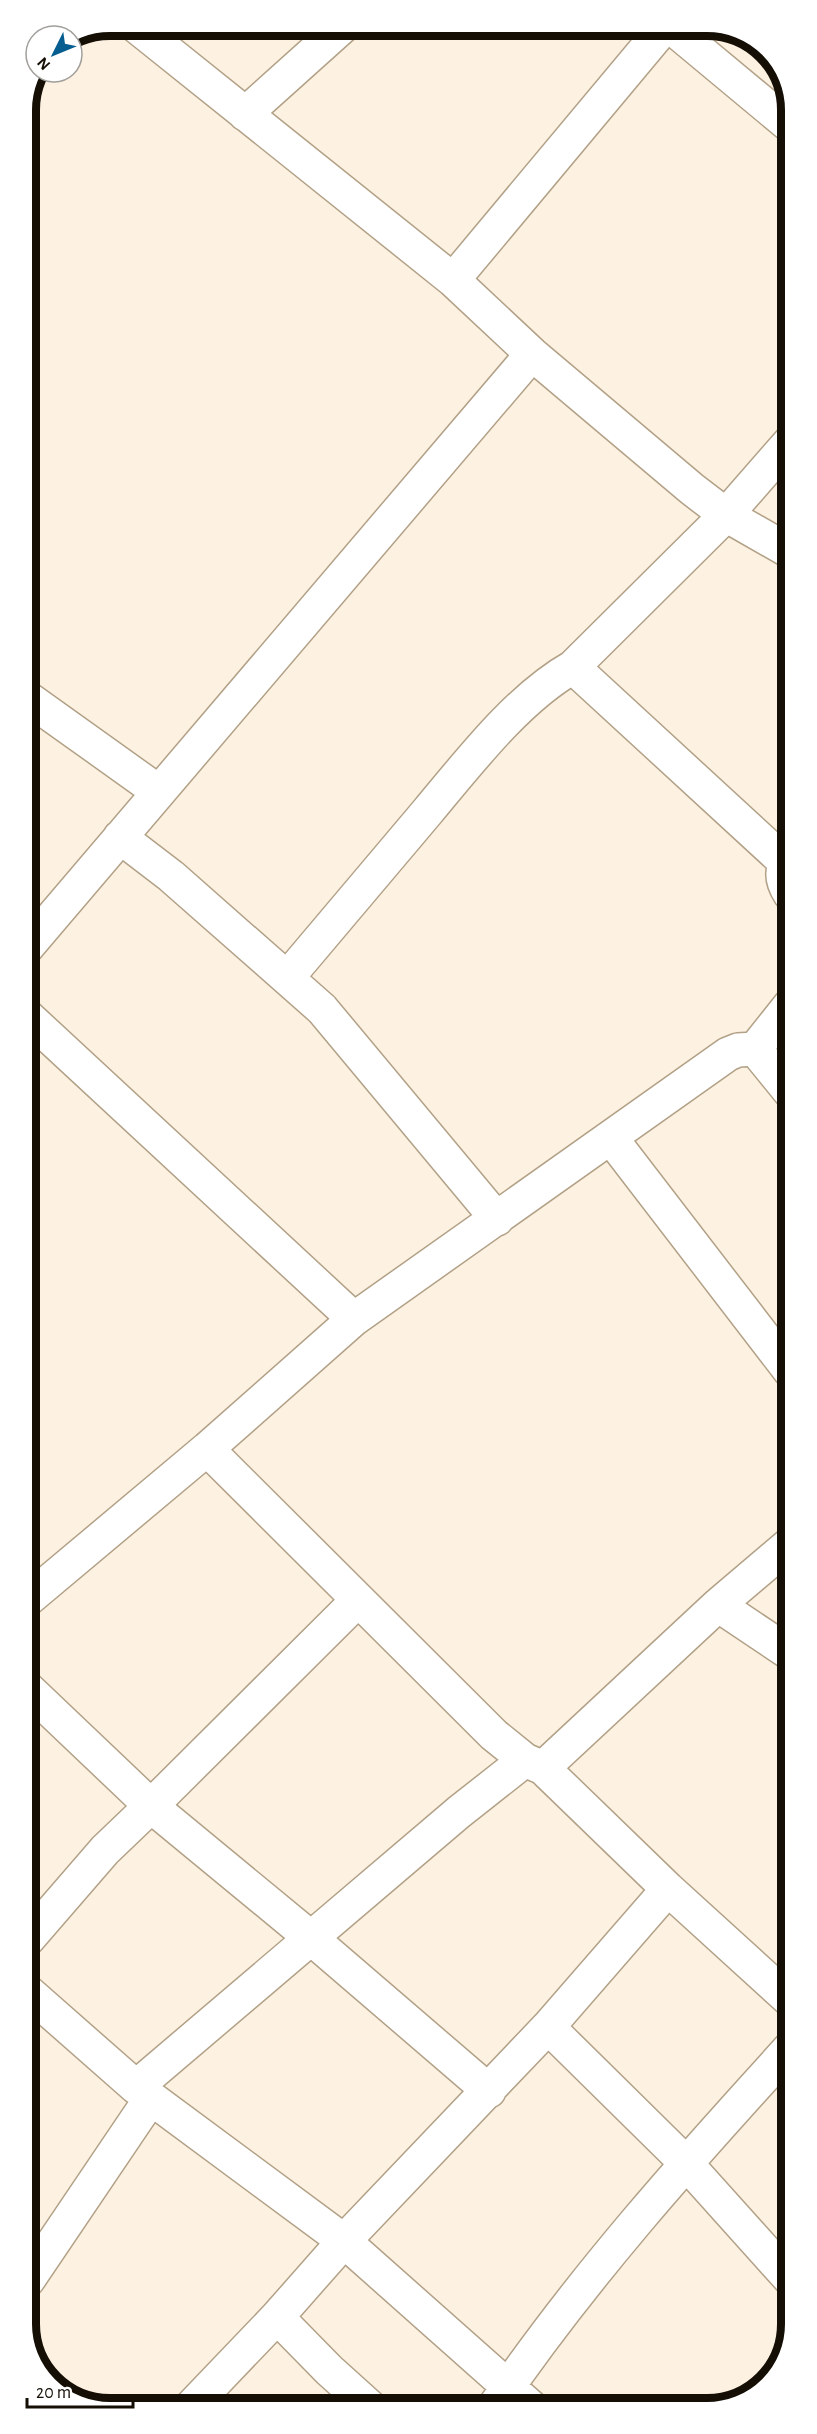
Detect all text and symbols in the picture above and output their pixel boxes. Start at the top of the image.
north arrow [24,24,84,84]
text: N [34,54,53,73]
scale bar [27,2371,134,2409]
text: 20 m [36,2384,71,2402]

